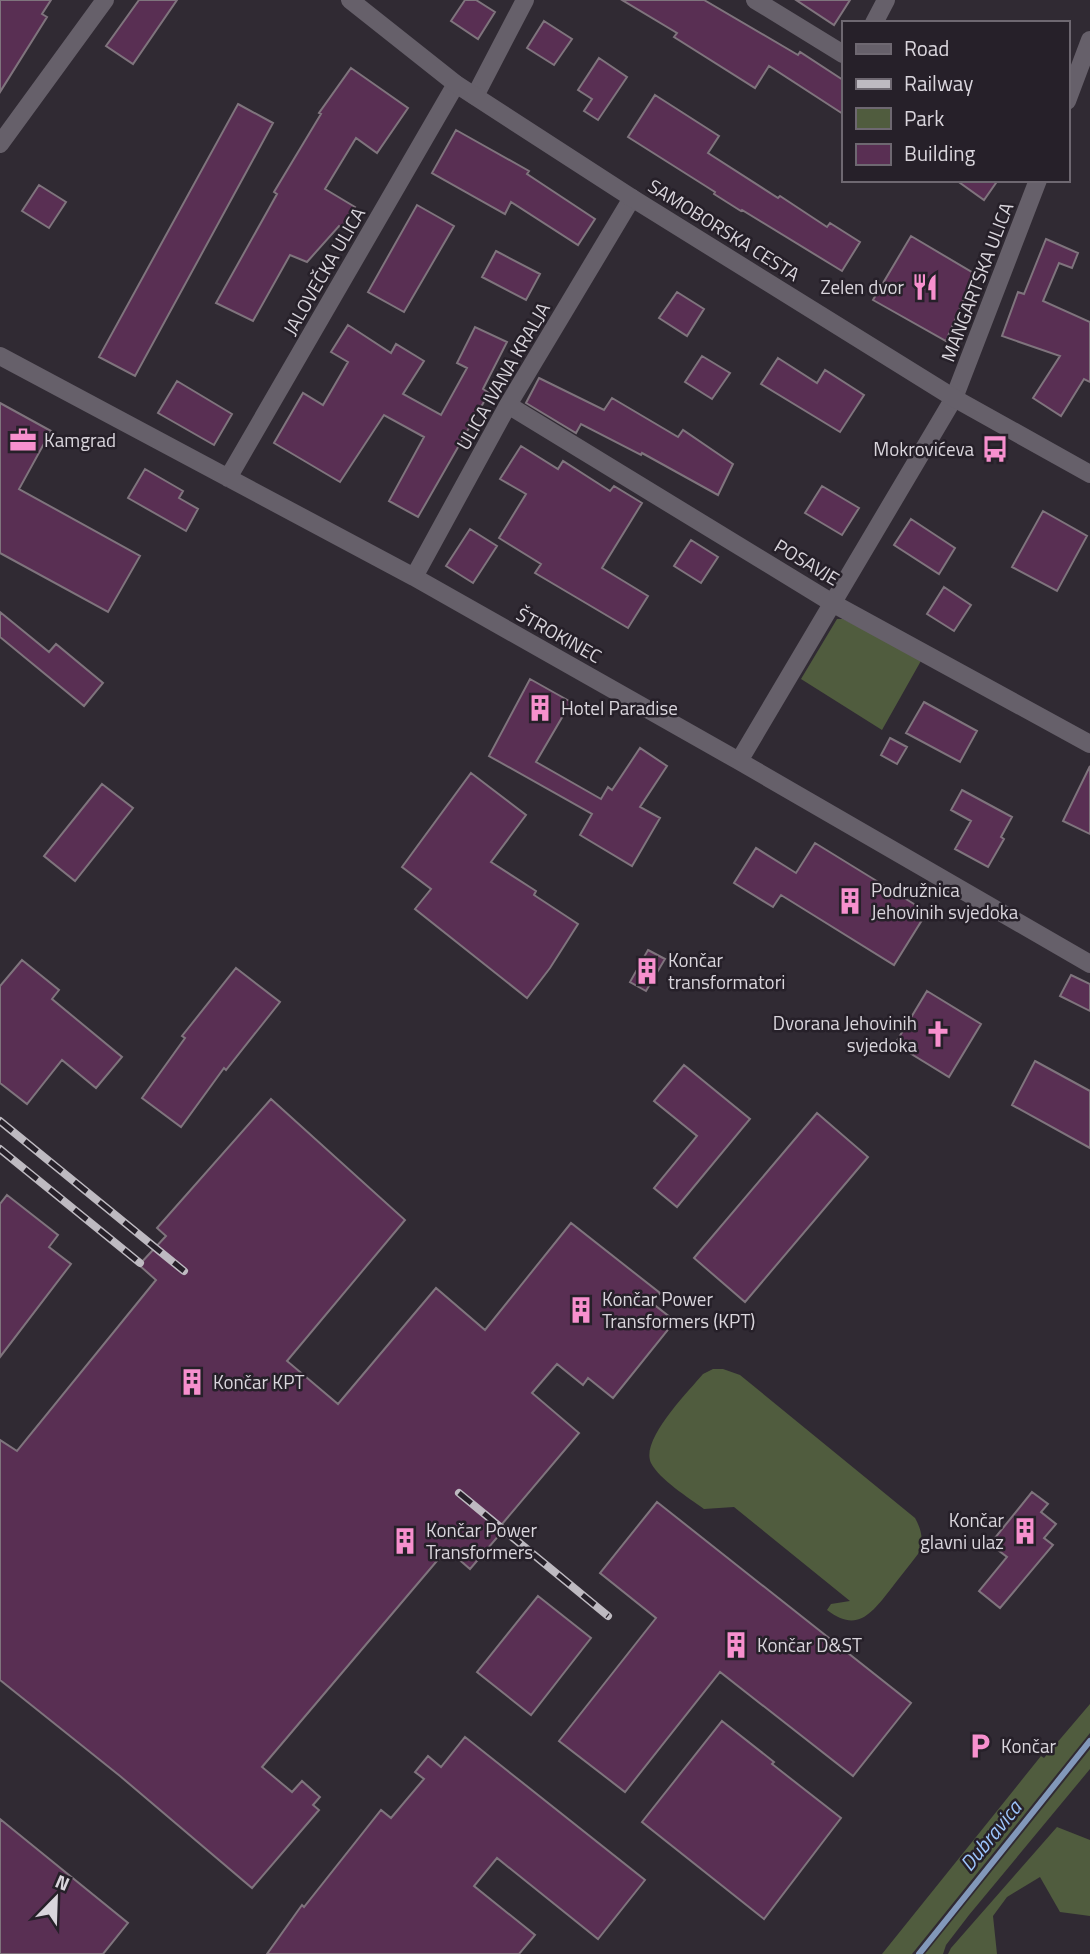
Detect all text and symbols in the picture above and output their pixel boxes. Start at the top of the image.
legend [842,21,1069,182]
text: Road [904,32,949,64]
text: Railway [904,67,973,99]
text: Park [904,102,944,134]
text: Building [904,137,976,169]
street label: SAMOBORSKA CESTA [643,171,806,288]
street label: MANGARTSKA ULICA [933,198,1020,366]
street label: JALOVEČKA ULICA [275,201,372,340]
place label: Zelen dvor [820,272,904,301]
restaurant icon: Zelen dvor [910,272,940,302]
street label: ULICA IVANA KRALJA [448,296,557,455]
office icon: Kamgrad [8,425,38,455]
place label: Kamgrad [44,425,116,454]
place label: Mokrovićeva [873,434,974,463]
bus stop icon: Mokrovićeva [980,434,1010,464]
street label: POSAVJE [769,531,845,592]
street label: ŠTROKINEC [511,599,607,670]
building icon: Hotel Paradise [525,693,555,723]
place label: Hotel Paradise [561,693,678,722]
place label: Podružnica Jehovinih svjedoka [871,875,1019,926]
building icon: Podružnica Jehovinih svjedoka [835,886,865,916]
place label: Končar transformatori [668,945,785,996]
building icon: Končar transformatori [632,956,662,986]
place label: Dvorana Jehovinih svjedoka [773,1008,917,1059]
church icon: Dvorana Jehovinih svjedoka [923,1019,953,1049]
place label: Končar Power Transformers (KPT) [602,1284,755,1335]
building icon: Končar Power Transformers (KPT) [566,1295,596,1325]
building icon: Končar KPT [177,1367,207,1397]
place label: Končar KPT [213,1367,304,1396]
place label: Končar glavni ulaz [920,1505,1004,1556]
place label: Končar Power Transformers [426,1515,537,1566]
building icon: Končar glavni ulaz [1010,1516,1040,1546]
building icon: Končar Power Transformers [390,1526,420,1556]
building icon: Končar D&ST [721,1630,751,1660]
place label: Končar D&ST [757,1630,862,1659]
parking icon: Končar [965,1731,995,1761]
place label: Končar [1001,1731,1057,1760]
water label: Dubravica [952,1792,1030,1878]
north arrow [21,1863,91,1933]
text: N [51,1866,75,1898]

